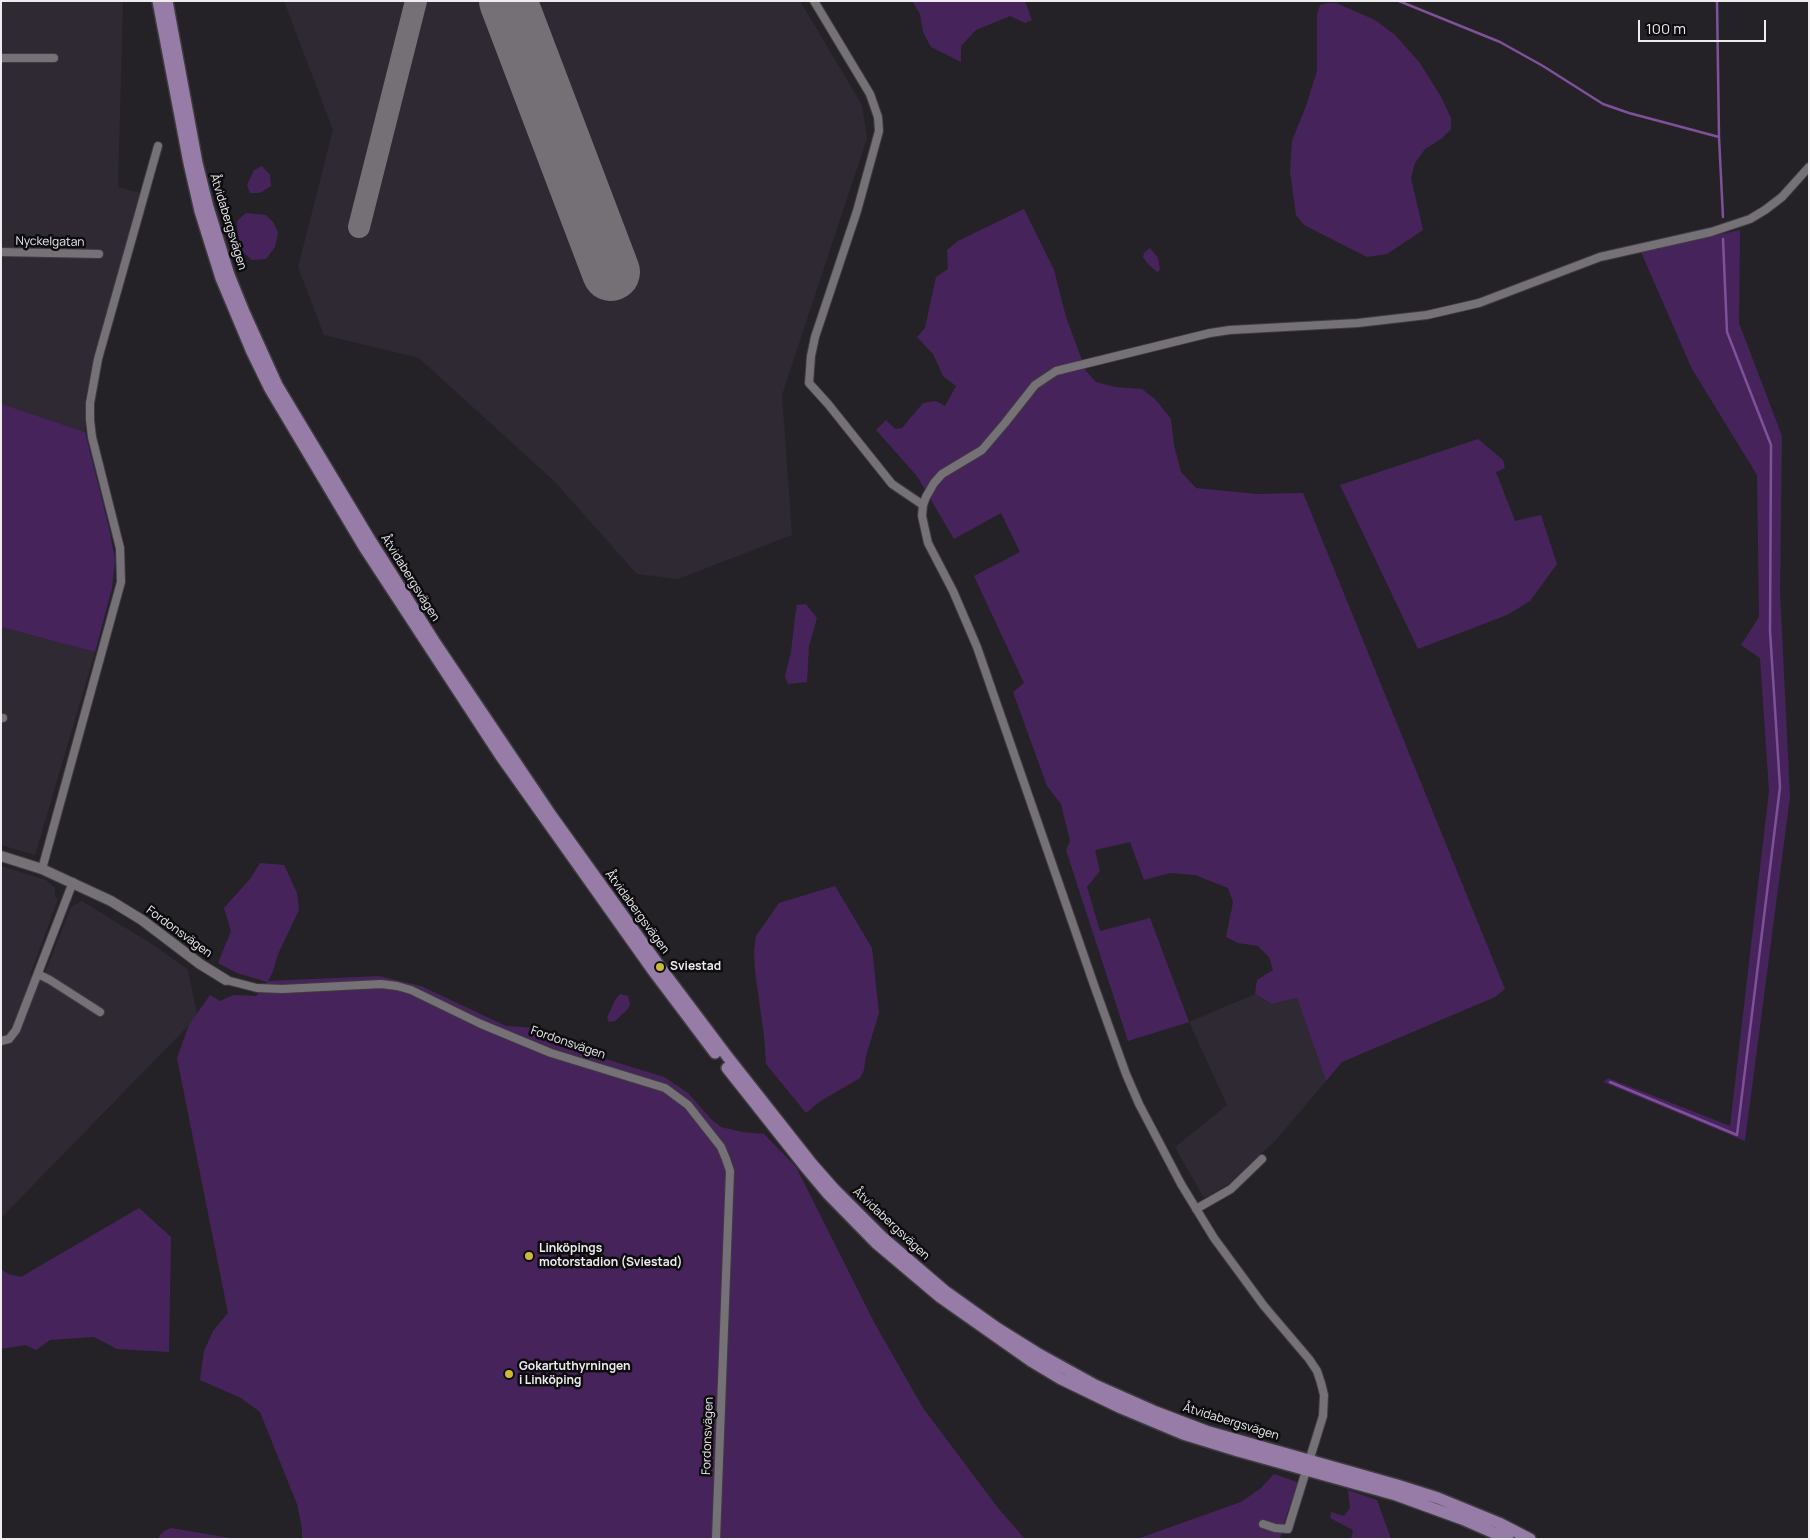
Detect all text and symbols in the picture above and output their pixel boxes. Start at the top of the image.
scale bar [1640,10,1768,42]
text: 100 m [1646,18,1686,39]
street label: Åtvidabergsvägen [207,172,249,272]
street label: Nyckelgatan [15,234,85,250]
street label: Åtvidabergsvägen [377,532,443,624]
street label: Åtvidabergsvägen [602,867,672,957]
street label: Fordonsvägen [143,903,215,961]
place label: Sviestad [670,960,721,974]
marker: Sviestad [654,961,666,973]
street label: Fordonsvägen [529,1023,607,1063]
street label: Åtvidabergsvägen [850,1185,932,1263]
place label: Linköpings motorstadion (Sviestad) [539,1242,683,1270]
marker: Linköpings motorstadion (Sviestad) [523,1250,535,1262]
place label: Gokartuthyrningen i Linköping [519,1360,631,1388]
marker: Gokartuthyrningen i Linköping [503,1368,515,1380]
street label: Fordonsvägen [699,1397,717,1475]
street label: Åtvidabergsvägen [1181,1401,1281,1443]

